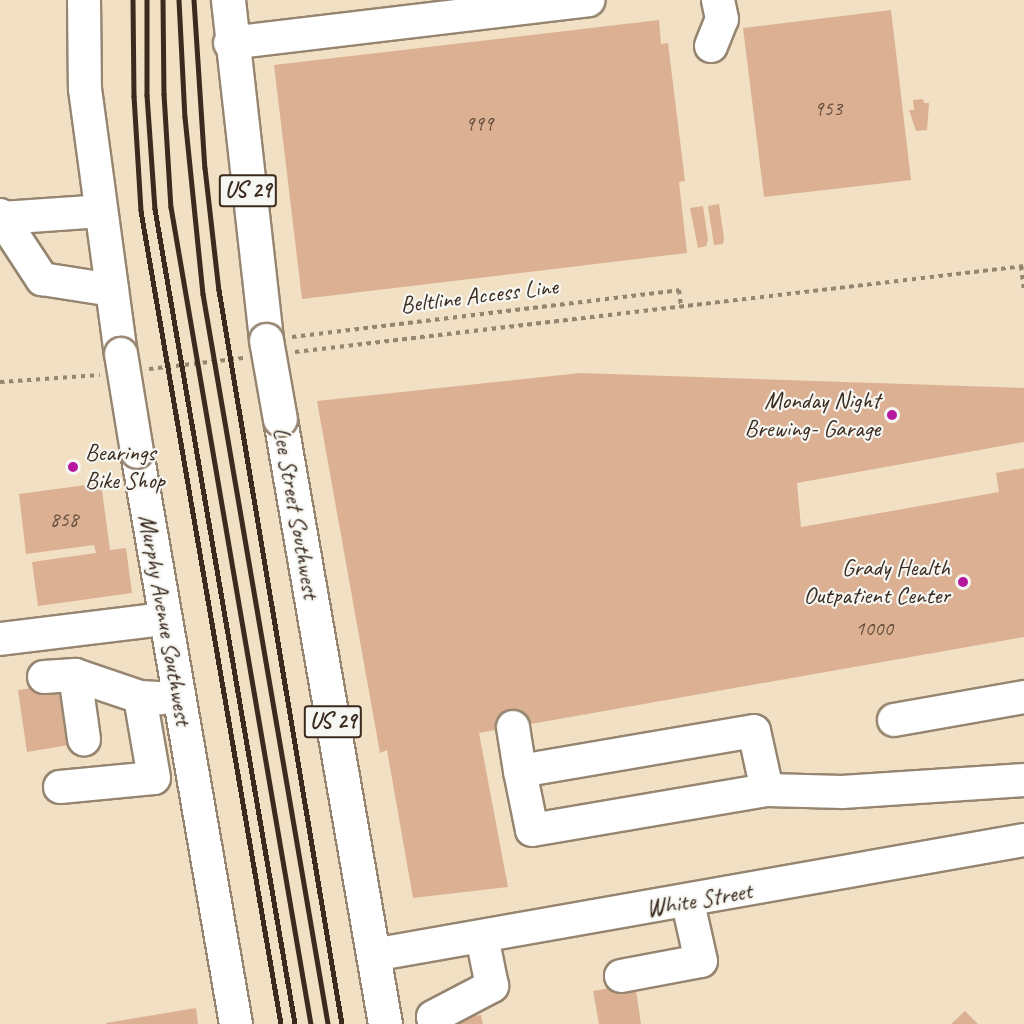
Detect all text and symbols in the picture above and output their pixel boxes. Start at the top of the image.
house number: 953 [814,95,842,121]
house number: 999 [465,110,493,136]
road number: US 29 [218,172,278,210]
street label: Beltline Access Line [399,272,559,320]
place label: Monday Night Brewing- Garage [744,387,880,443]
marker: Monday Night Brewing- Garage [885,408,899,422]
street label: Lee Street Southwest [267,425,325,601]
place label: Bearings Bike Shop [85,439,165,495]
marker: Bearings Bike Shop [66,460,80,474]
house number: 858 [50,506,78,532]
street label: Murphy Avenue Southwest [132,512,198,728]
place label: Grady Health Outpatient Center [803,554,950,610]
marker: Grady Health Outpatient Center [954,573,972,591]
house number: 1000 [855,615,893,641]
road number: US 29 [303,703,363,741]
street label: White Street [644,876,754,924]

